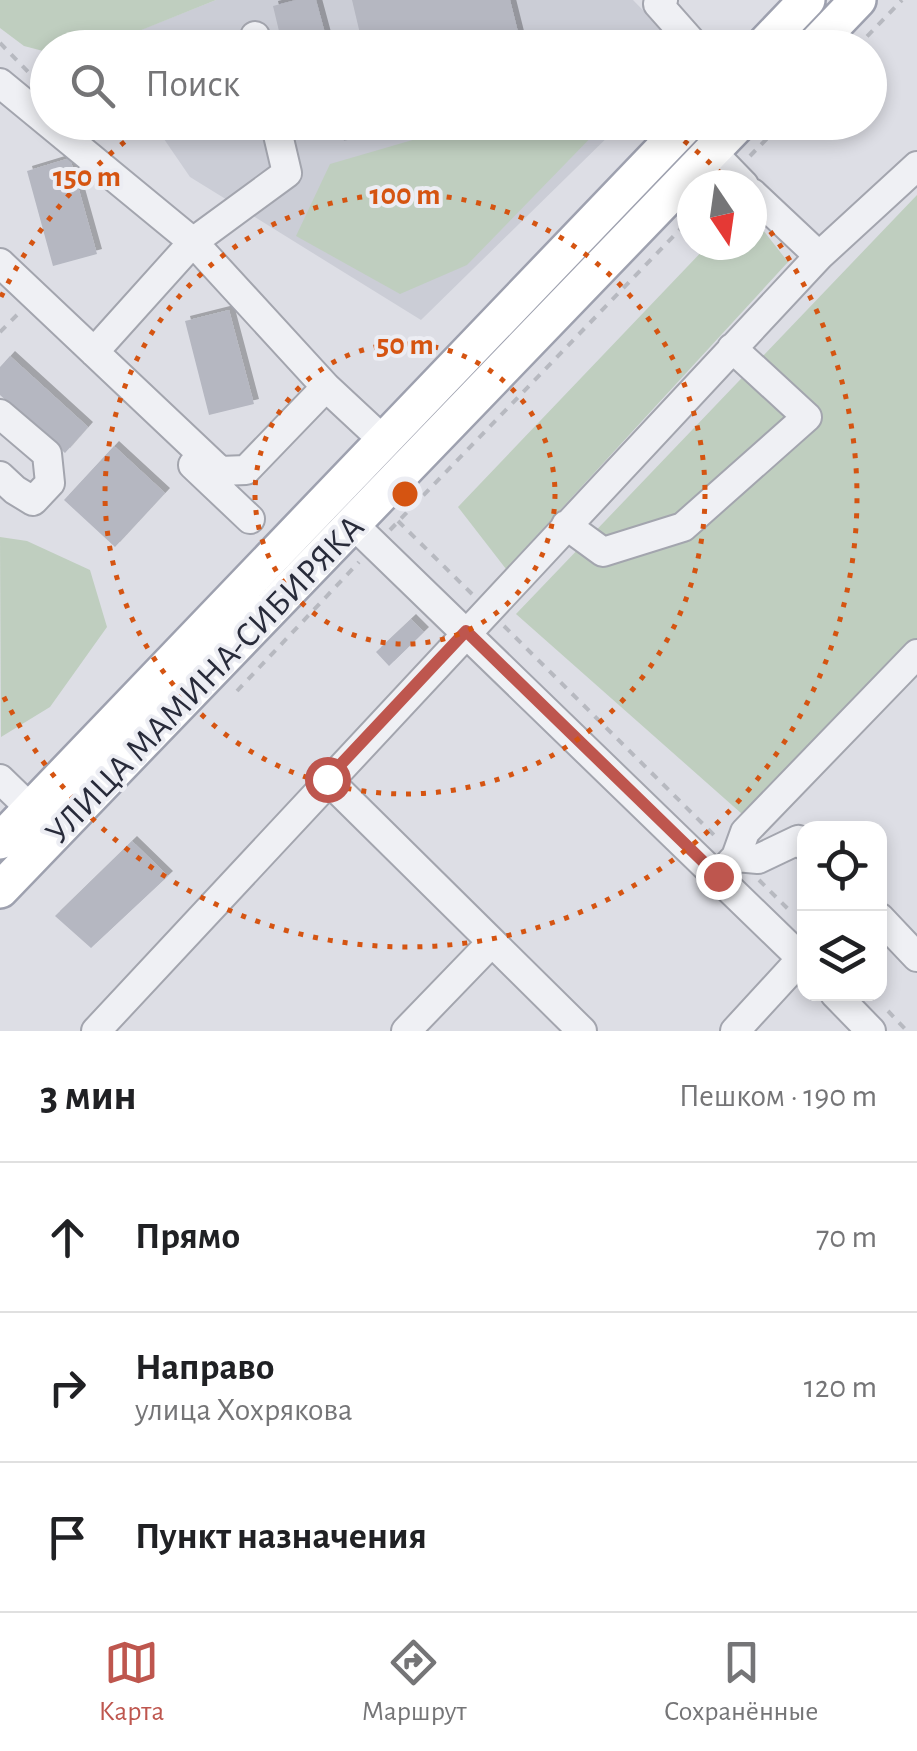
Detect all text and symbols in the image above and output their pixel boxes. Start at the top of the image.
search box [30,30,887,140]
icon: search [65,58,120,113]
text: Поиск [145,66,240,104]
text: 150 m [53,162,121,192]
north arrow [677,170,767,260]
text: 100 m [370,180,440,210]
text: 50 m [376,330,434,360]
centre of rings [387,476,423,512]
street label: УЛИЦА МАМИНА-СИБИРЯКА [39,509,371,851]
route start [305,757,351,803]
map controls [797,821,887,1001]
button: locate [797,821,887,911]
route end [696,854,742,900]
button: layers [797,911,887,1001]
text: 3 мин [40,1075,137,1117]
text: Пешком · 190 m [679,1080,877,1112]
icon: ahead [40,1210,95,1265]
text: Прямо [135,1218,240,1256]
text: 70 m [816,1221,877,1253]
text: Направо [135,1349,274,1387]
icon: right [40,1360,95,1415]
text: 120 m [804,1371,877,1403]
text: улица Хохрякова [135,1394,353,1426]
icon: arrive [40,1510,95,1565]
text: Пункт назначения [135,1518,427,1556]
tab: Карта [99,1635,164,1729]
tab: Маршрут [361,1635,467,1729]
tab: Сохранённые [664,1635,818,1729]

